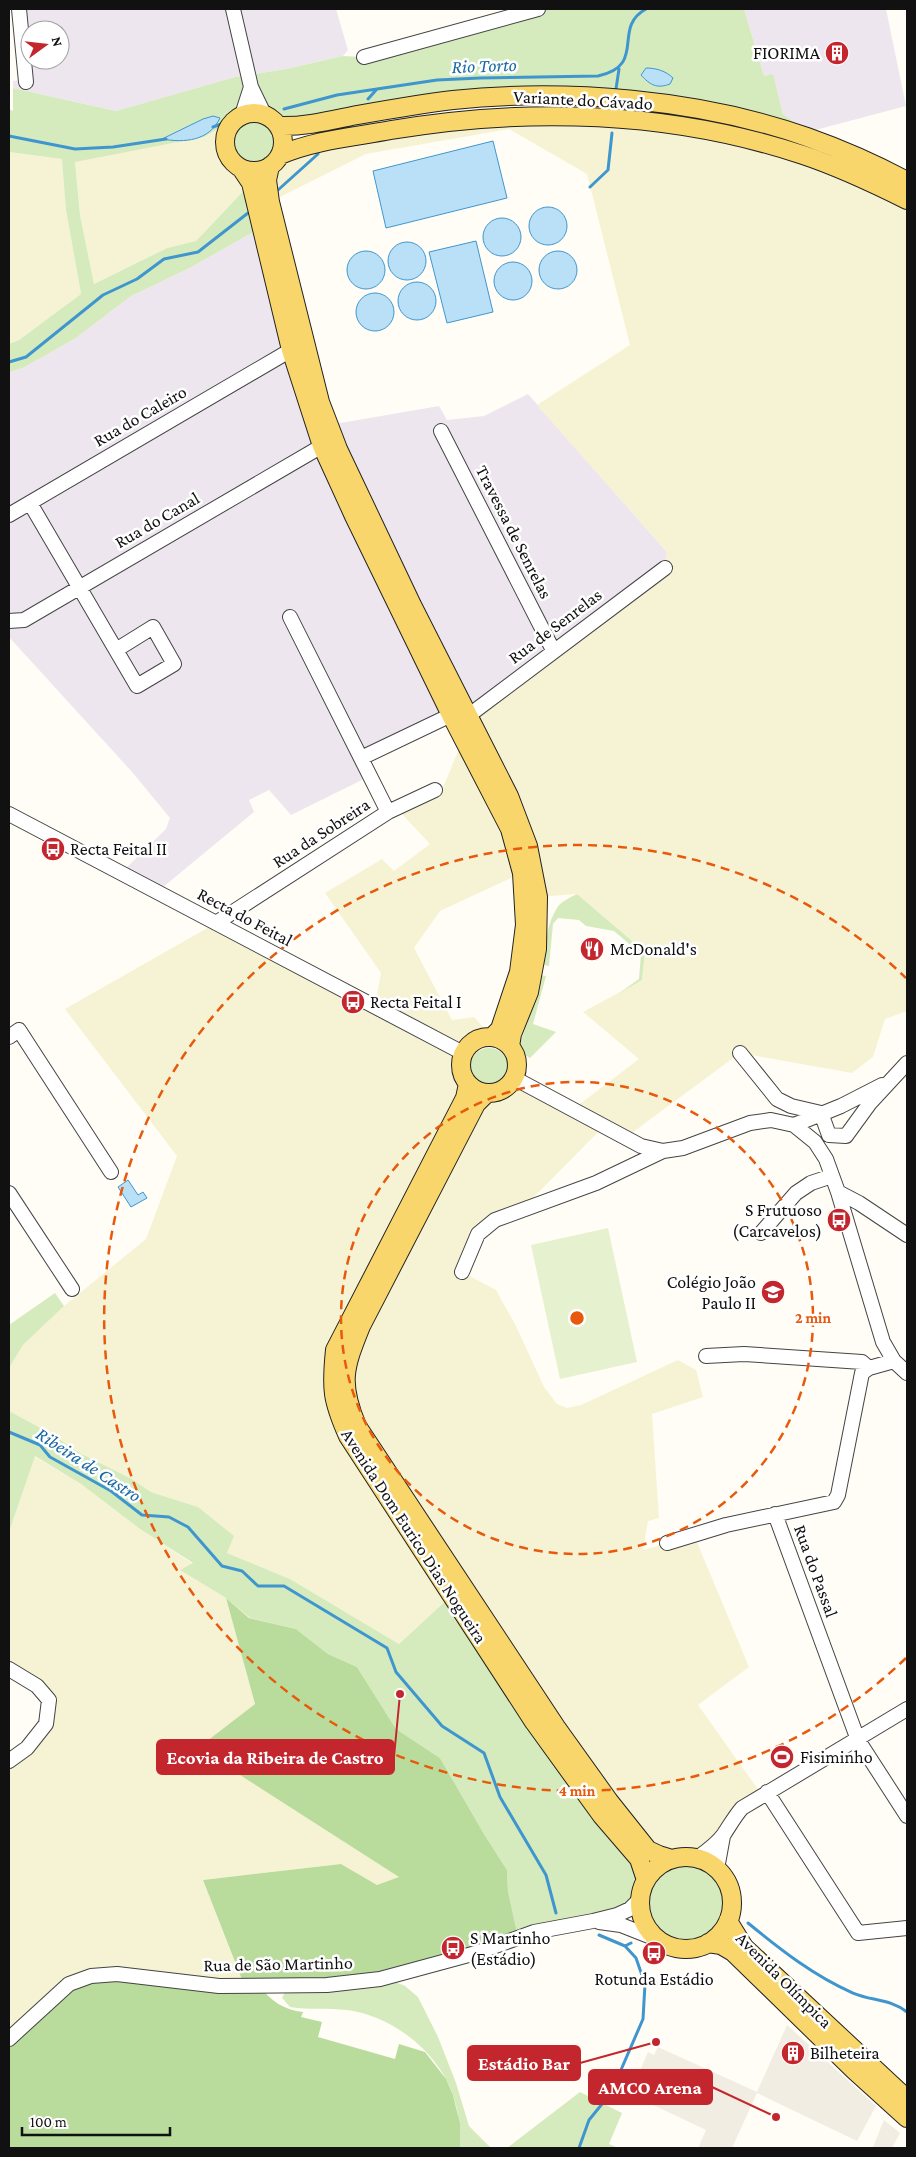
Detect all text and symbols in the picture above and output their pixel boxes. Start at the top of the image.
north arrow [20,20,70,70]
text: N [49,35,67,49]
building icon: FIORIMA [824,40,850,66]
place label: FIORIMA [753,43,821,63]
water label: Rio Torto [451,54,517,77]
street label: Variante do Cávado [513,86,653,114]
street label: Rua do Caleiro [90,381,190,451]
street label: Travessa de Senrelas [472,462,556,602]
street label: Rua do Canal [111,488,203,552]
street label: Rua de Senrelas [504,584,606,668]
street label: Rua da Sobreira [269,794,373,872]
bus stop icon: Recta Feital II [40,836,66,862]
place label: Recta Feital II [70,839,167,859]
street label: Recta do Feital [194,884,296,950]
restaurant icon: McDonald's [579,936,605,962]
place label: McDonald's [610,939,697,959]
bus stop icon: Recta Feital I [340,989,366,1015]
place label: Recta Feital I [370,992,462,1012]
place label: S Frutuoso (Carcavelos) [732,1200,822,1242]
bus stop icon: S Frutuoso (Carcavelos) [826,1207,852,1233]
place label: Colégio João Paulo II [667,1272,756,1313]
school or university icon: Colégio João Paulo II [760,1279,786,1305]
centre of rings [568,1309,586,1327]
text: 2 min [795,1310,831,1326]
water label: Ribeira de Castro [32,1423,145,1506]
street label: Avenida Dom Eurico Dias Nogueira [337,1425,491,1647]
street label: Rua do Passal [790,1522,842,1620]
callout: Ecovia da Ribeira de Castro [157,1740,394,1774]
sports icon: Fisiminho [769,1744,795,1770]
text: Ecovia da Ribeira de Castro [166,1747,384,1768]
place label: Fisiminho [800,1747,873,1767]
text: 4 min [559,1783,596,1799]
place label: S Martinho (Estádio) [470,1928,550,1970]
street label: Avenida Olímpica [732,1928,836,2032]
bus stop icon: S Martinho (Estádio) [440,1935,466,1961]
bus stop icon: Rotunda Estádio [641,1940,667,1966]
street label: Rua de São Martinho [203,1953,353,1975]
place label: Rotunda Estádio [594,1969,714,1989]
building icon: Bilheteira [780,2040,806,2066]
place label: Bilheteira [810,2043,880,2063]
callout: Estádio Bar [468,2046,580,2080]
text: Estádio Bar [478,2053,570,2074]
callout: AMCO Arena [589,2070,712,2104]
text: AMCO Arena [597,2077,702,2098]
scale bar [22,2104,170,2136]
text: 100 m [30,2114,67,2130]

